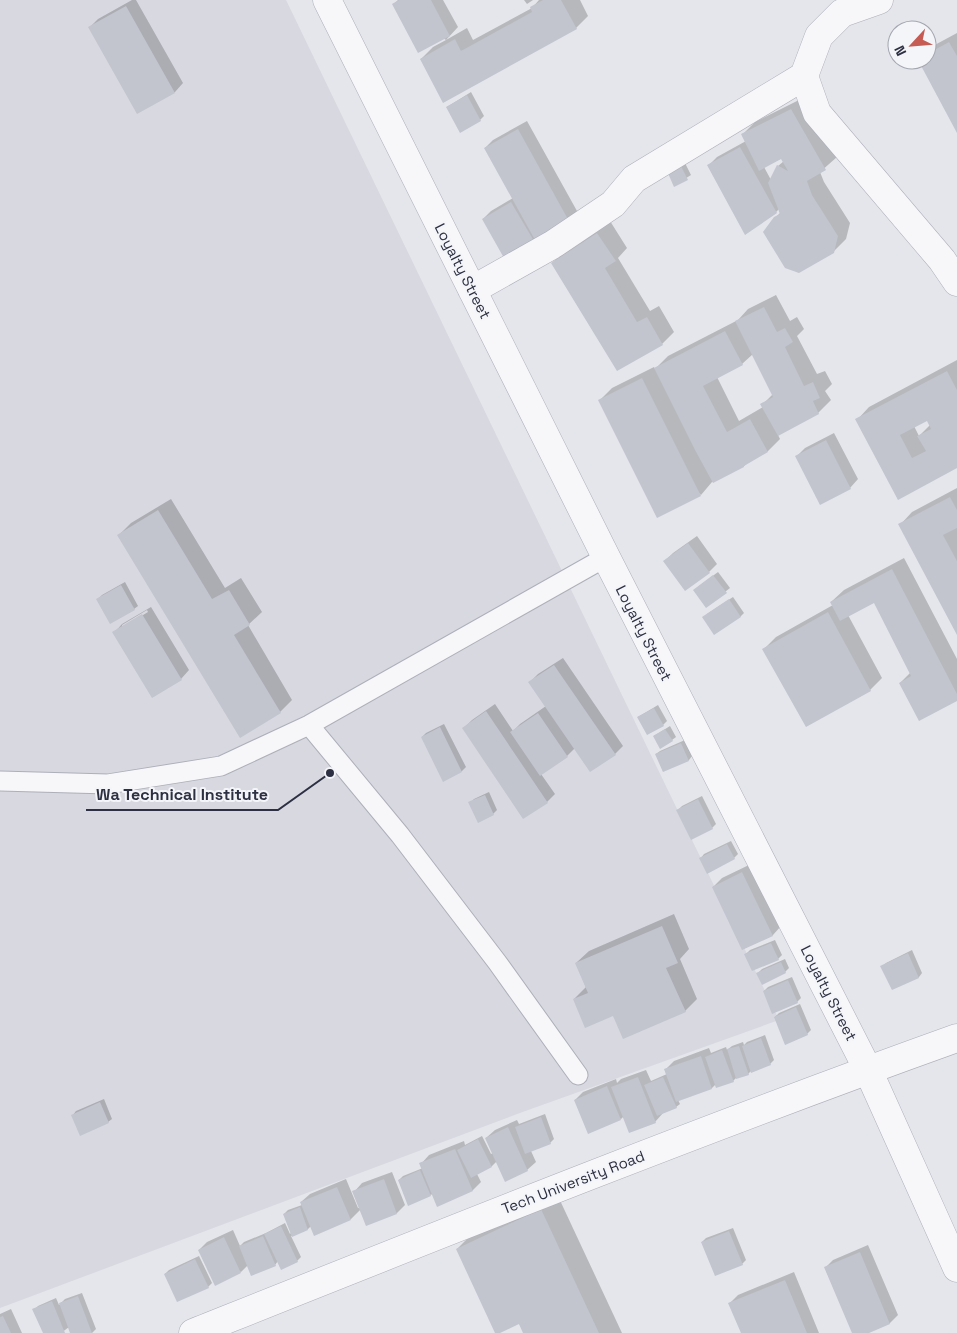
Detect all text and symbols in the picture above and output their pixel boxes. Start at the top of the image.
north arrow [887,20,937,70]
text: N [890,43,910,59]
street label: Loyalty Street [431,220,495,322]
street label: Loyalty Street [612,582,676,684]
callout: Wa Technical Institute [86,779,278,810]
text: Wa Technical Institute [96,784,268,805]
street label: Loyalty Street [797,942,861,1044]
street label: Tech University Road [499,1146,647,1218]

